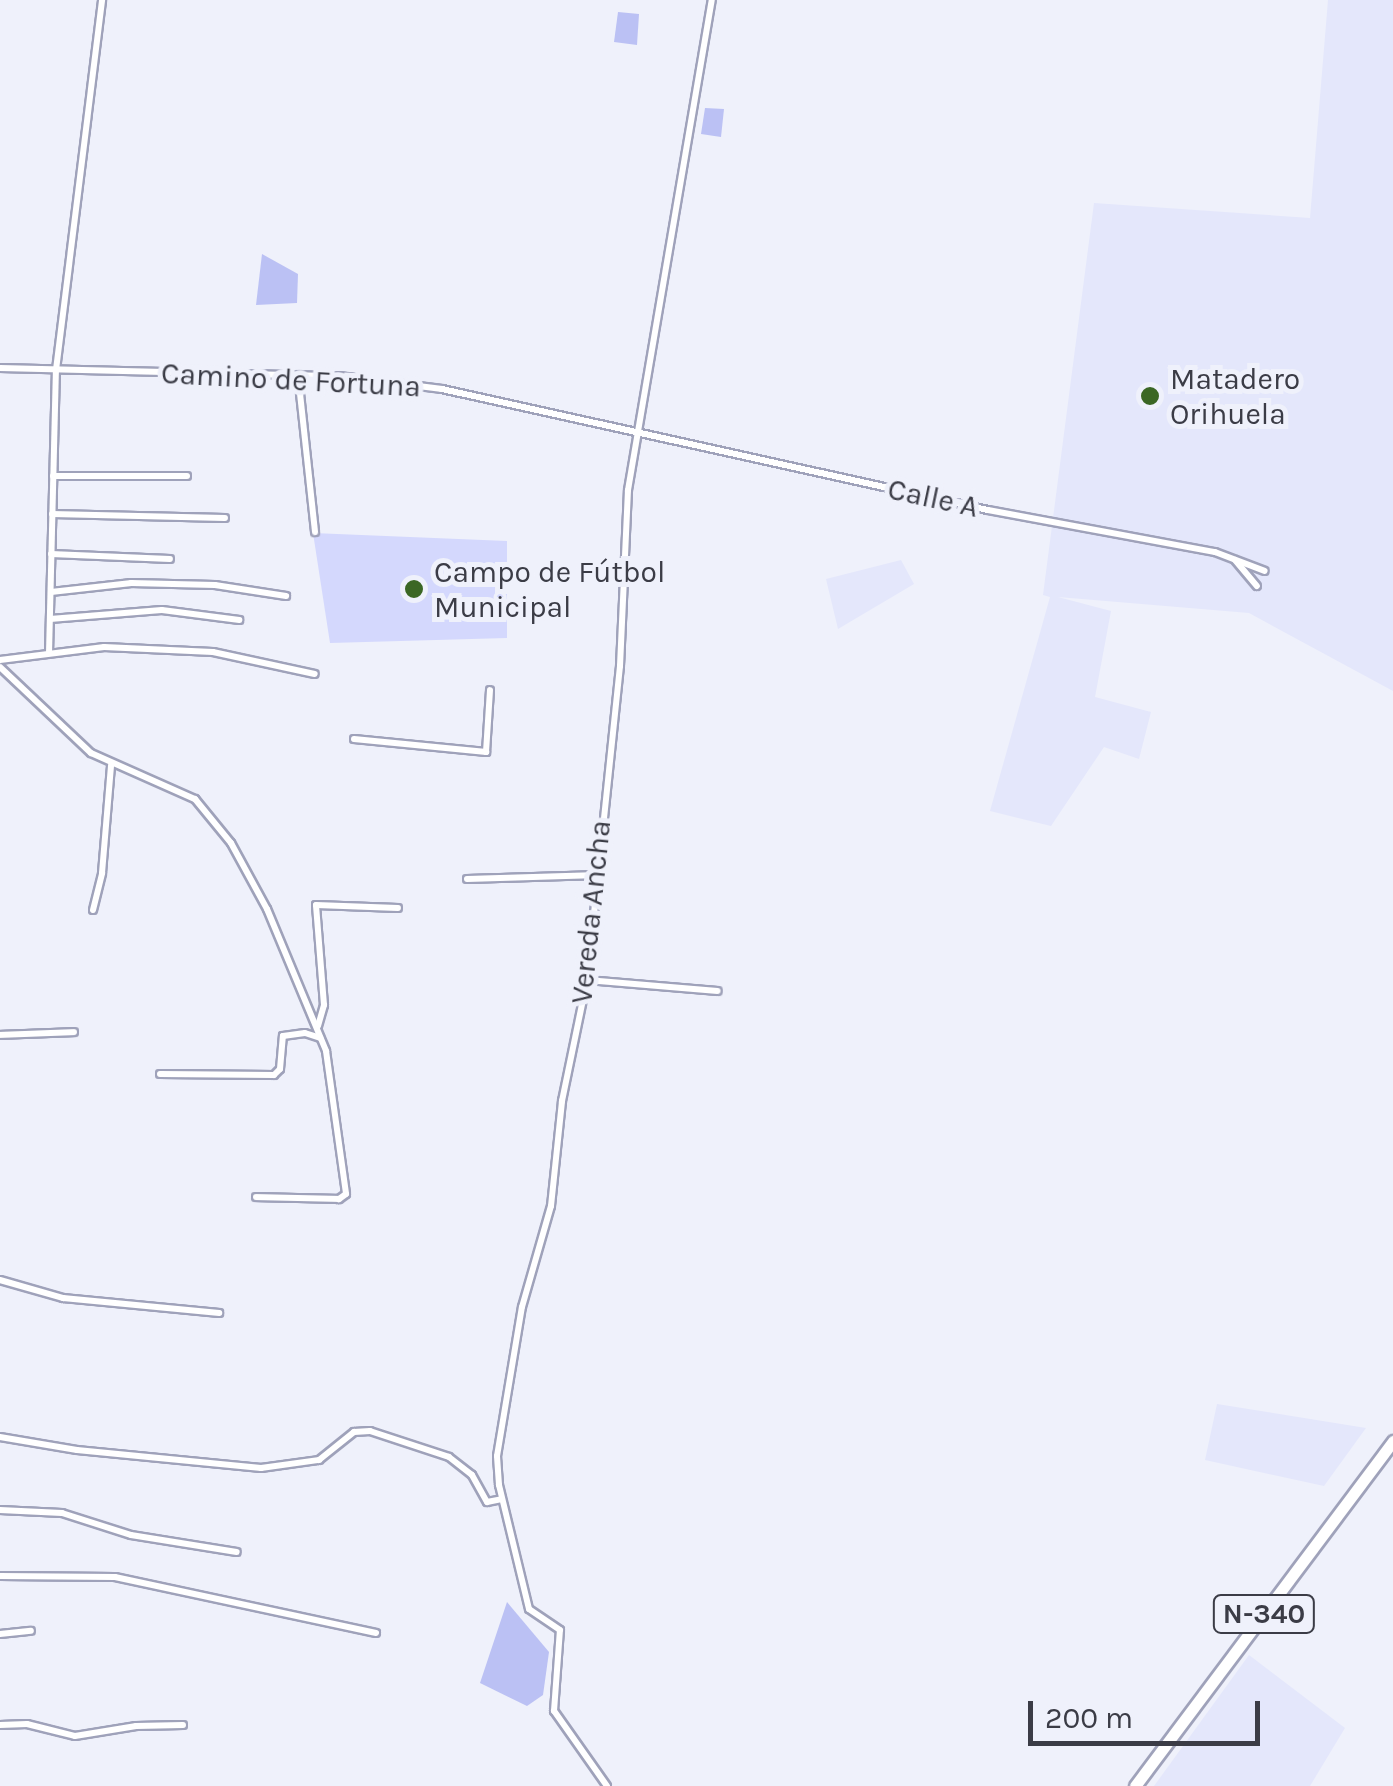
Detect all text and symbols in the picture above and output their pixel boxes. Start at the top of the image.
street label: Camino de Fortuna [160,355,422,405]
place label: Matadero Orihuela [1170,361,1300,432]
marker: Matadero Orihuela [1139,385,1161,407]
street label: Calle A [885,471,981,525]
place label: Campo de Fútbol Municipal [434,554,665,624]
marker: Campo de Fútbol Municipal [403,578,425,600]
street label: Vereda Ancha [563,818,619,1006]
road number: N-340 [1212,1591,1316,1637]
scale bar [1033,1681,1266,1743]
text: 200 m [1045,1700,1133,1736]

